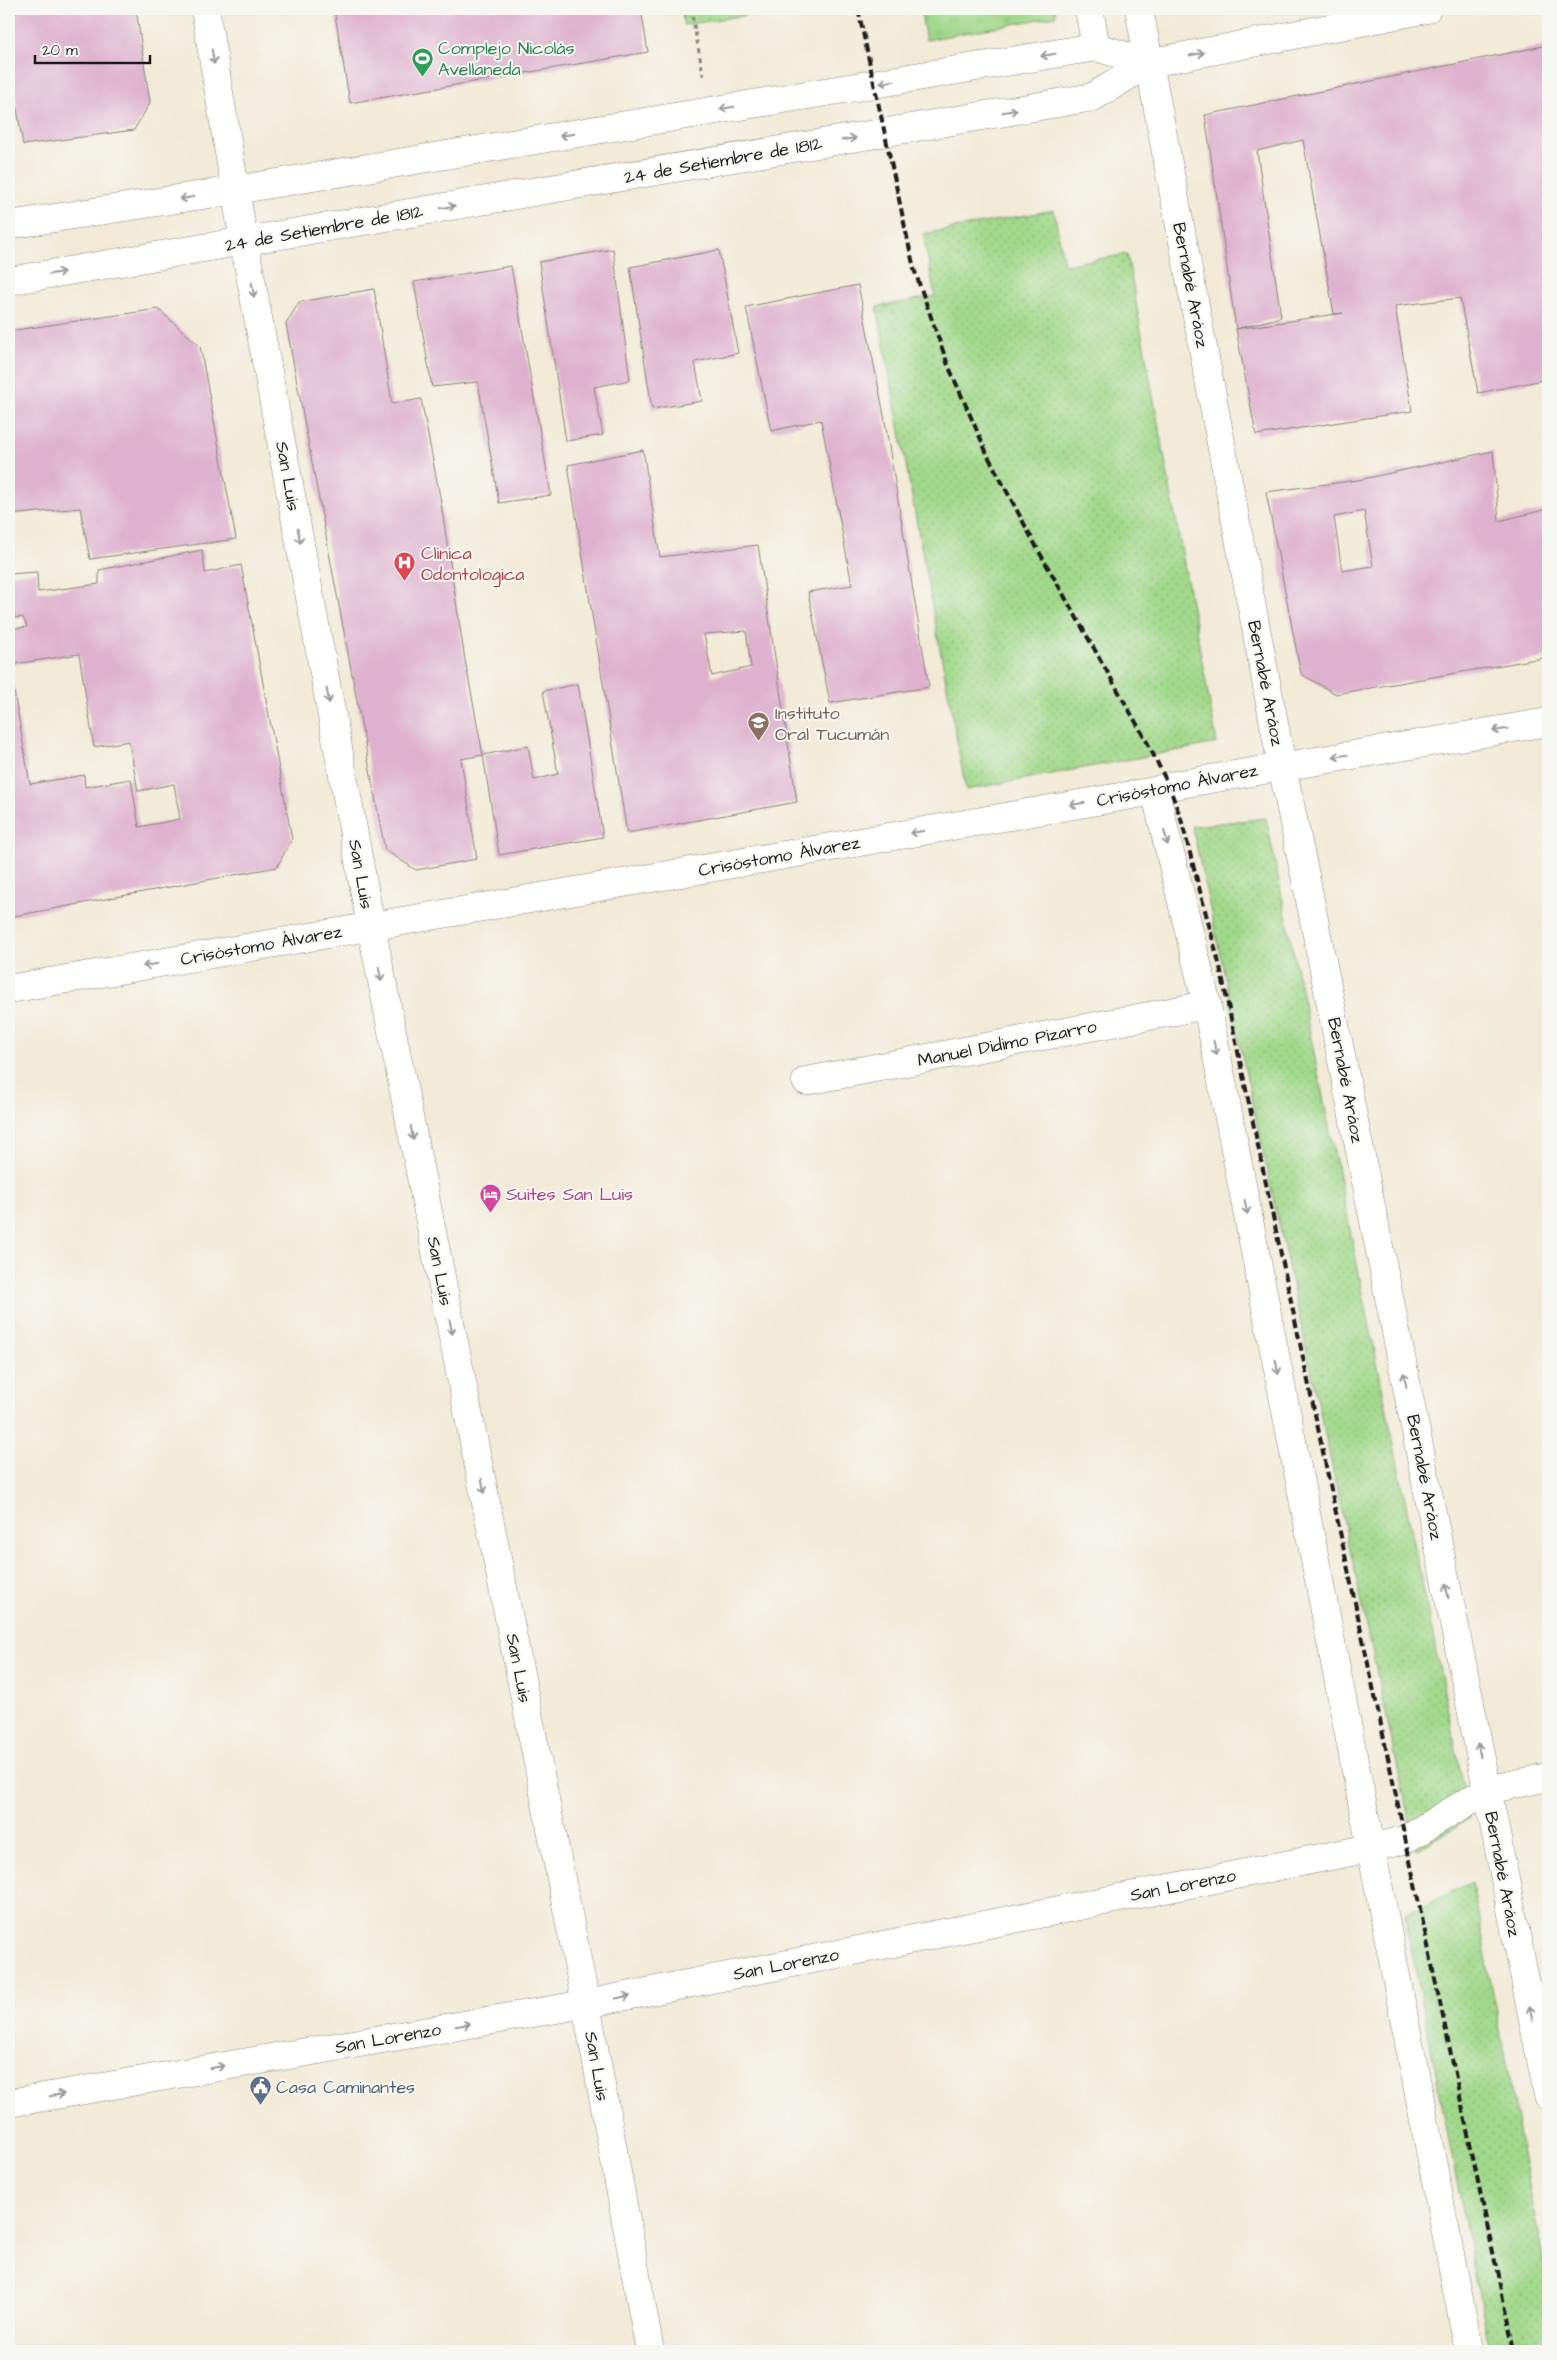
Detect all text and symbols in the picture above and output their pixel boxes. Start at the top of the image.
scale bar [35,32,150,64]
place label: Complejo Nicolás Avellaneda [438,36,575,82]
text: 20 m [42,40,78,61]
sports icon: Complejo Nicolás Avellaneda [410,46,434,77]
one-way arrow [209,48,219,64]
one-way arrow [1189,49,1205,58]
one-way arrow [1040,51,1056,61]
one-way arrow [880,77,896,87]
one-way arrow [719,104,735,114]
one-way arrow [1001,106,1017,116]
one-way arrow [559,130,575,140]
street label: 24 de Setiembre de 1812 [622,131,825,190]
one-way arrow [841,133,857,143]
one-way arrow [180,193,196,203]
street label: 24 de Setiembre de 1812 [223,199,426,258]
one-way arrow [439,202,455,212]
street label: Bernabé Aráoz [1166,220,1215,350]
one-way arrow [48,268,64,278]
one-way arrow [249,282,259,298]
street label: San Luis [269,439,306,513]
one-way arrow [294,527,304,543]
place label: Clinica Odontologica [421,541,524,588]
hospital icon: Clinica Odontologica [393,551,417,582]
street label: Bernabé Aráoz [1241,618,1290,748]
one-way arrow [324,687,334,703]
place label: Instituto Oral Tucumán [775,701,889,747]
school or university icon: Instituto Oral Tucumán [747,711,771,742]
one-way arrow [1493,725,1509,735]
one-way arrow [1332,752,1348,762]
street label: Crisóstomo Álvarez [1094,758,1260,813]
one-way arrow [1069,800,1085,810]
one-way arrow [909,828,925,838]
street label: Crisóstomo Álvarez [696,830,862,883]
one-way arrow [1162,830,1171,846]
street label: San Luis [342,837,379,911]
street label: Crisóstomo Álvarez [178,919,344,972]
one-way arrow [143,960,159,970]
one-way arrow [376,965,386,981]
street label: Manuel Didimo Pizarro [915,1014,1099,1073]
street label: Bernabé Aráoz [1321,1015,1370,1145]
one-way arrow [1211,1039,1221,1055]
one-way arrow [408,1125,417,1141]
hotel icon: Suites San Luis [478,1182,502,1213]
place label: Suites San Luis [506,1182,633,1207]
one-way arrow [1242,1199,1252,1215]
street label: San Luis [421,1234,458,1308]
one-way arrow [447,1318,456,1334]
one-way arrow [1273,1358,1283,1374]
one-way arrow [1400,1372,1410,1388]
street label: Bernabé Aráoz [1400,1412,1449,1542]
one-way arrow [478,1478,488,1494]
one-way arrow [1442,1583,1451,1599]
street label: San Luis [500,1631,537,1705]
one-way arrow [1473,1743,1483,1759]
street label: Bernabé Aráoz [1478,1809,1527,1939]
street label: San Lorenzo [1128,1863,1238,1908]
street label: San Lorenzo [731,1942,841,1987]
one-way arrow [615,1991,631,2001]
one-way arrow [1526,2005,1535,2021]
street label: San Lorenzo [333,2017,443,2060]
one-way arrow [455,2020,471,2030]
street label: San Luis [578,2029,615,2103]
one-way arrow [209,2062,225,2072]
public building icon: Casa Caminantes [248,2075,272,2106]
place label: Casa Caminantes [276,2075,415,2100]
one-way arrow [48,2089,64,2099]

